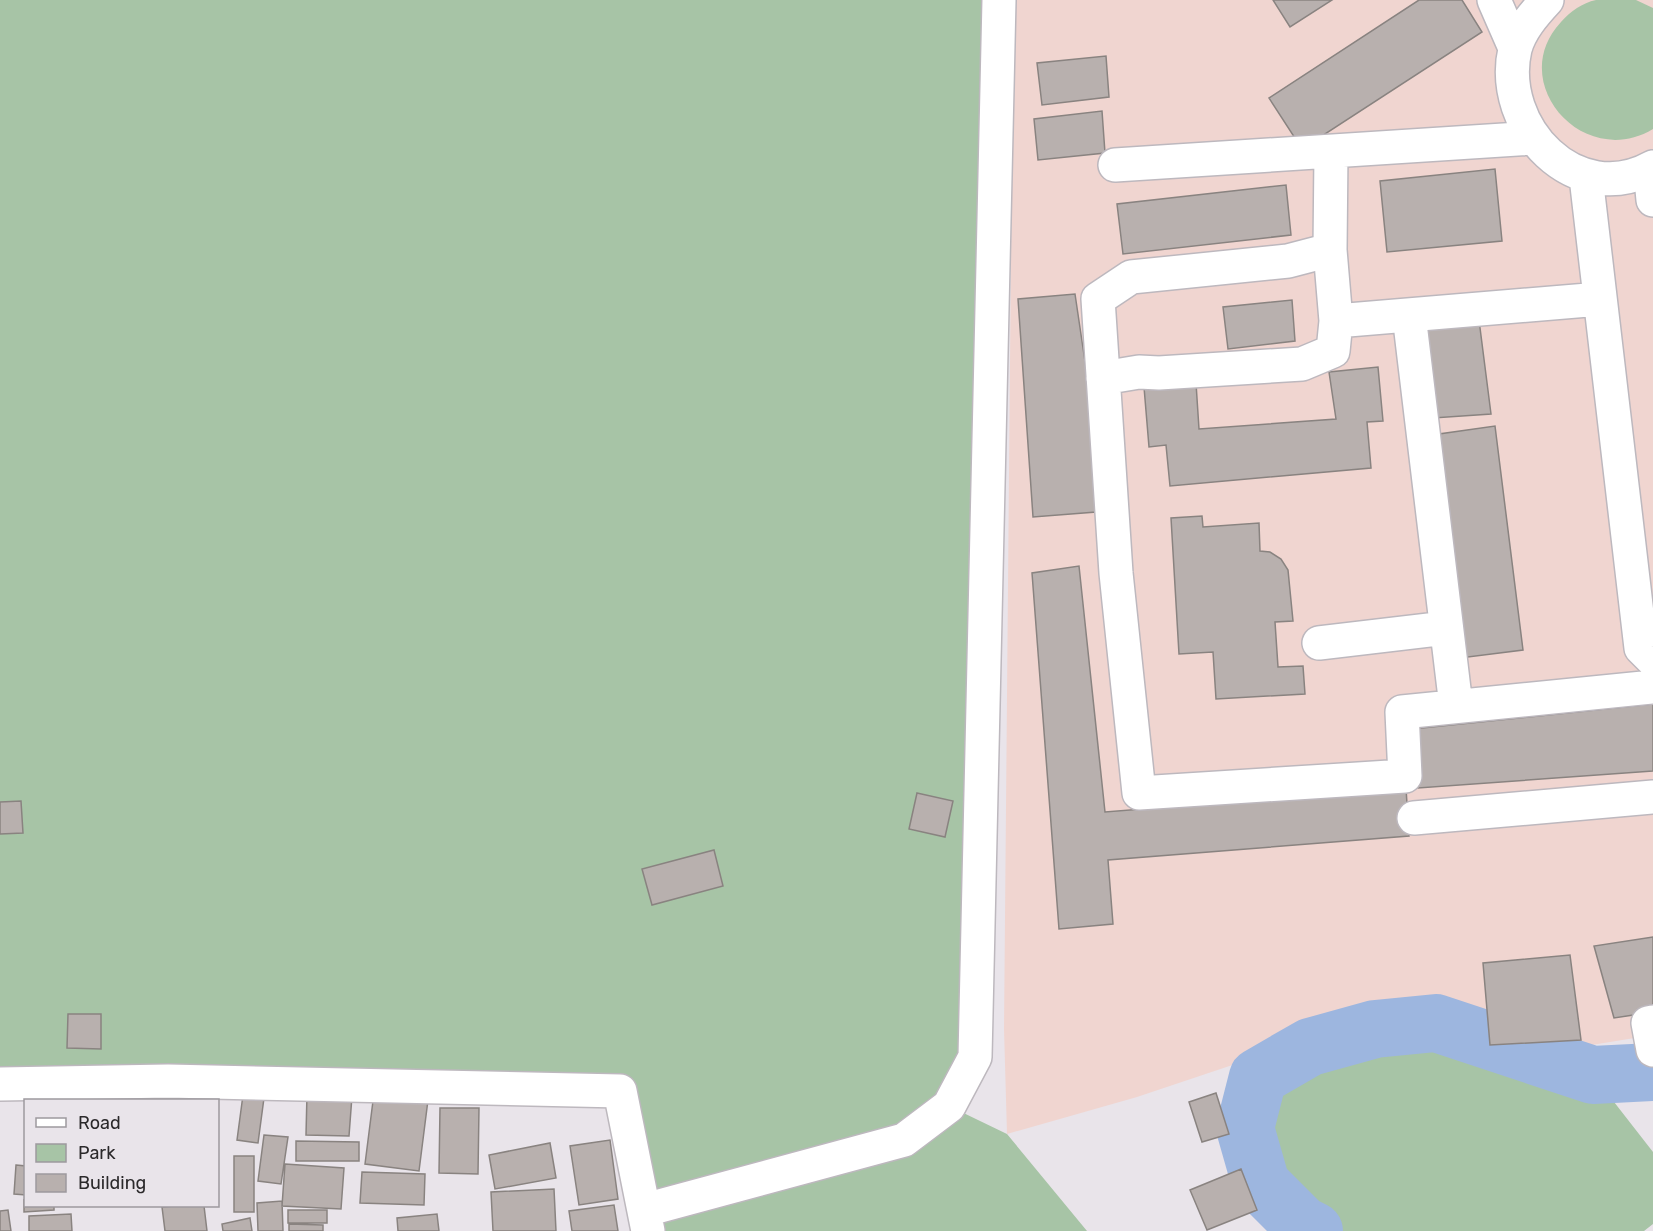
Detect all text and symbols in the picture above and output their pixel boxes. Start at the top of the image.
legend [24,1099,219,1207]
text: Road [78,1112,121,1134]
text: Park [78,1142,116,1164]
text: Building [78,1172,146,1194]

